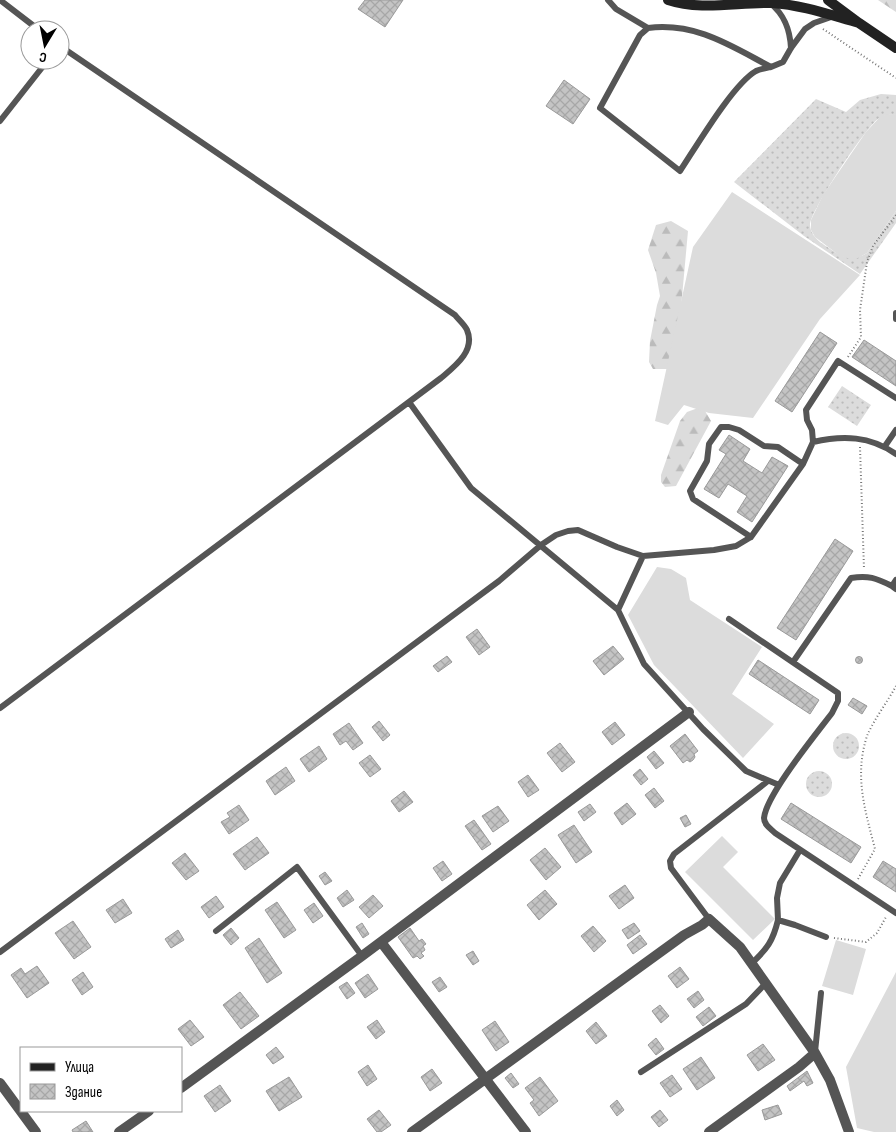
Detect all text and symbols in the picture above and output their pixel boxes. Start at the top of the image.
north arrow [20,20,70,70]
text: С [38,48,48,66]
legend [20,1047,182,1112]
text: Улица [65,1058,94,1077]
text: Здание [65,1083,102,1102]

